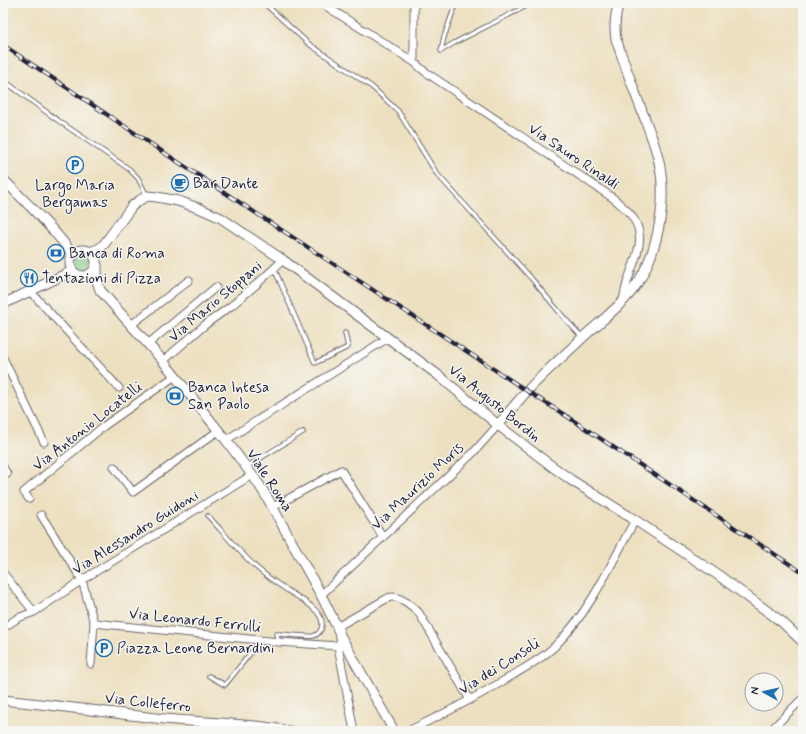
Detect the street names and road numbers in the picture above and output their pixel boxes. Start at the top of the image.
street label: Via Sauro Rinaldi [524,119,623,195]
street label: Via Mario Stoppani [164,257,267,347]
street label: Via Augusto Bordin [444,360,545,447]
street label: Via Antonio Locatelli [29,377,147,476]
street label: Via Maurizio Moris [367,438,468,535]
street label: Viale Roma [241,445,297,516]
street label: Via Alessandro Guidoni [69,486,202,580]
street label: Via Leonardo Ferrulli [128,604,262,638]
street label: Via dei Consoli [455,634,544,700]
street label: Via Colleferro [104,689,192,717]

